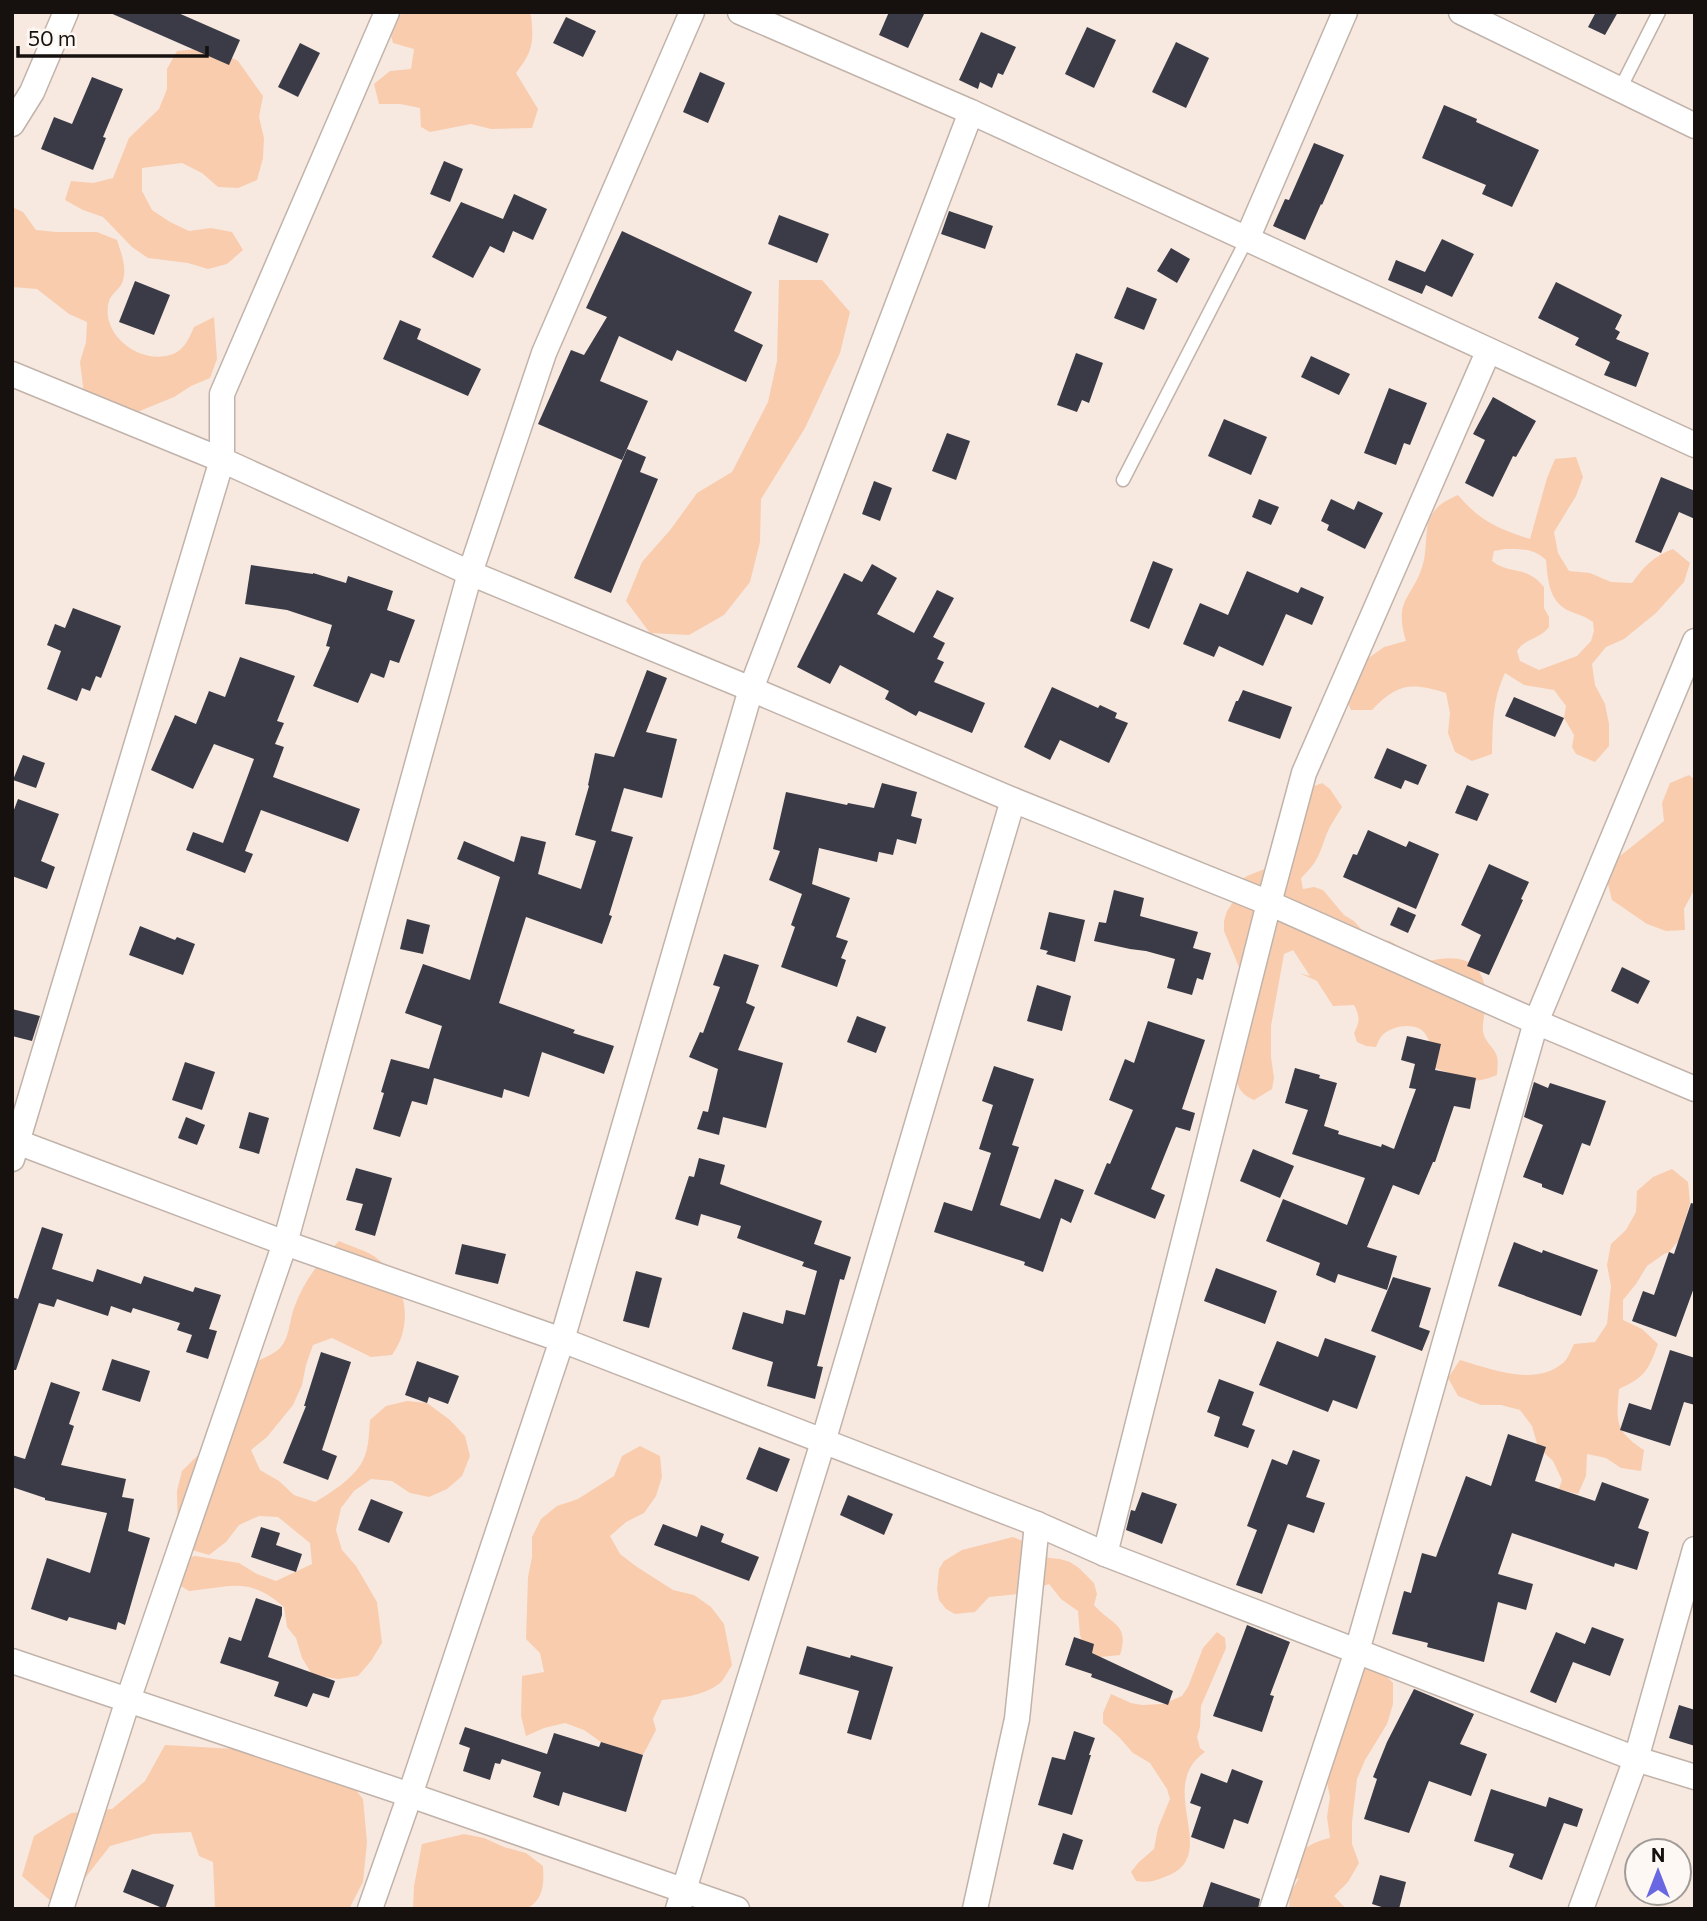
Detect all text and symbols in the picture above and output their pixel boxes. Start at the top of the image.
scale bar [18,14,206,58]
text: 50 m [28,25,76,50]
north arrow [1623,1837,1693,1907]
text: N [1651,1843,1665,1866]

